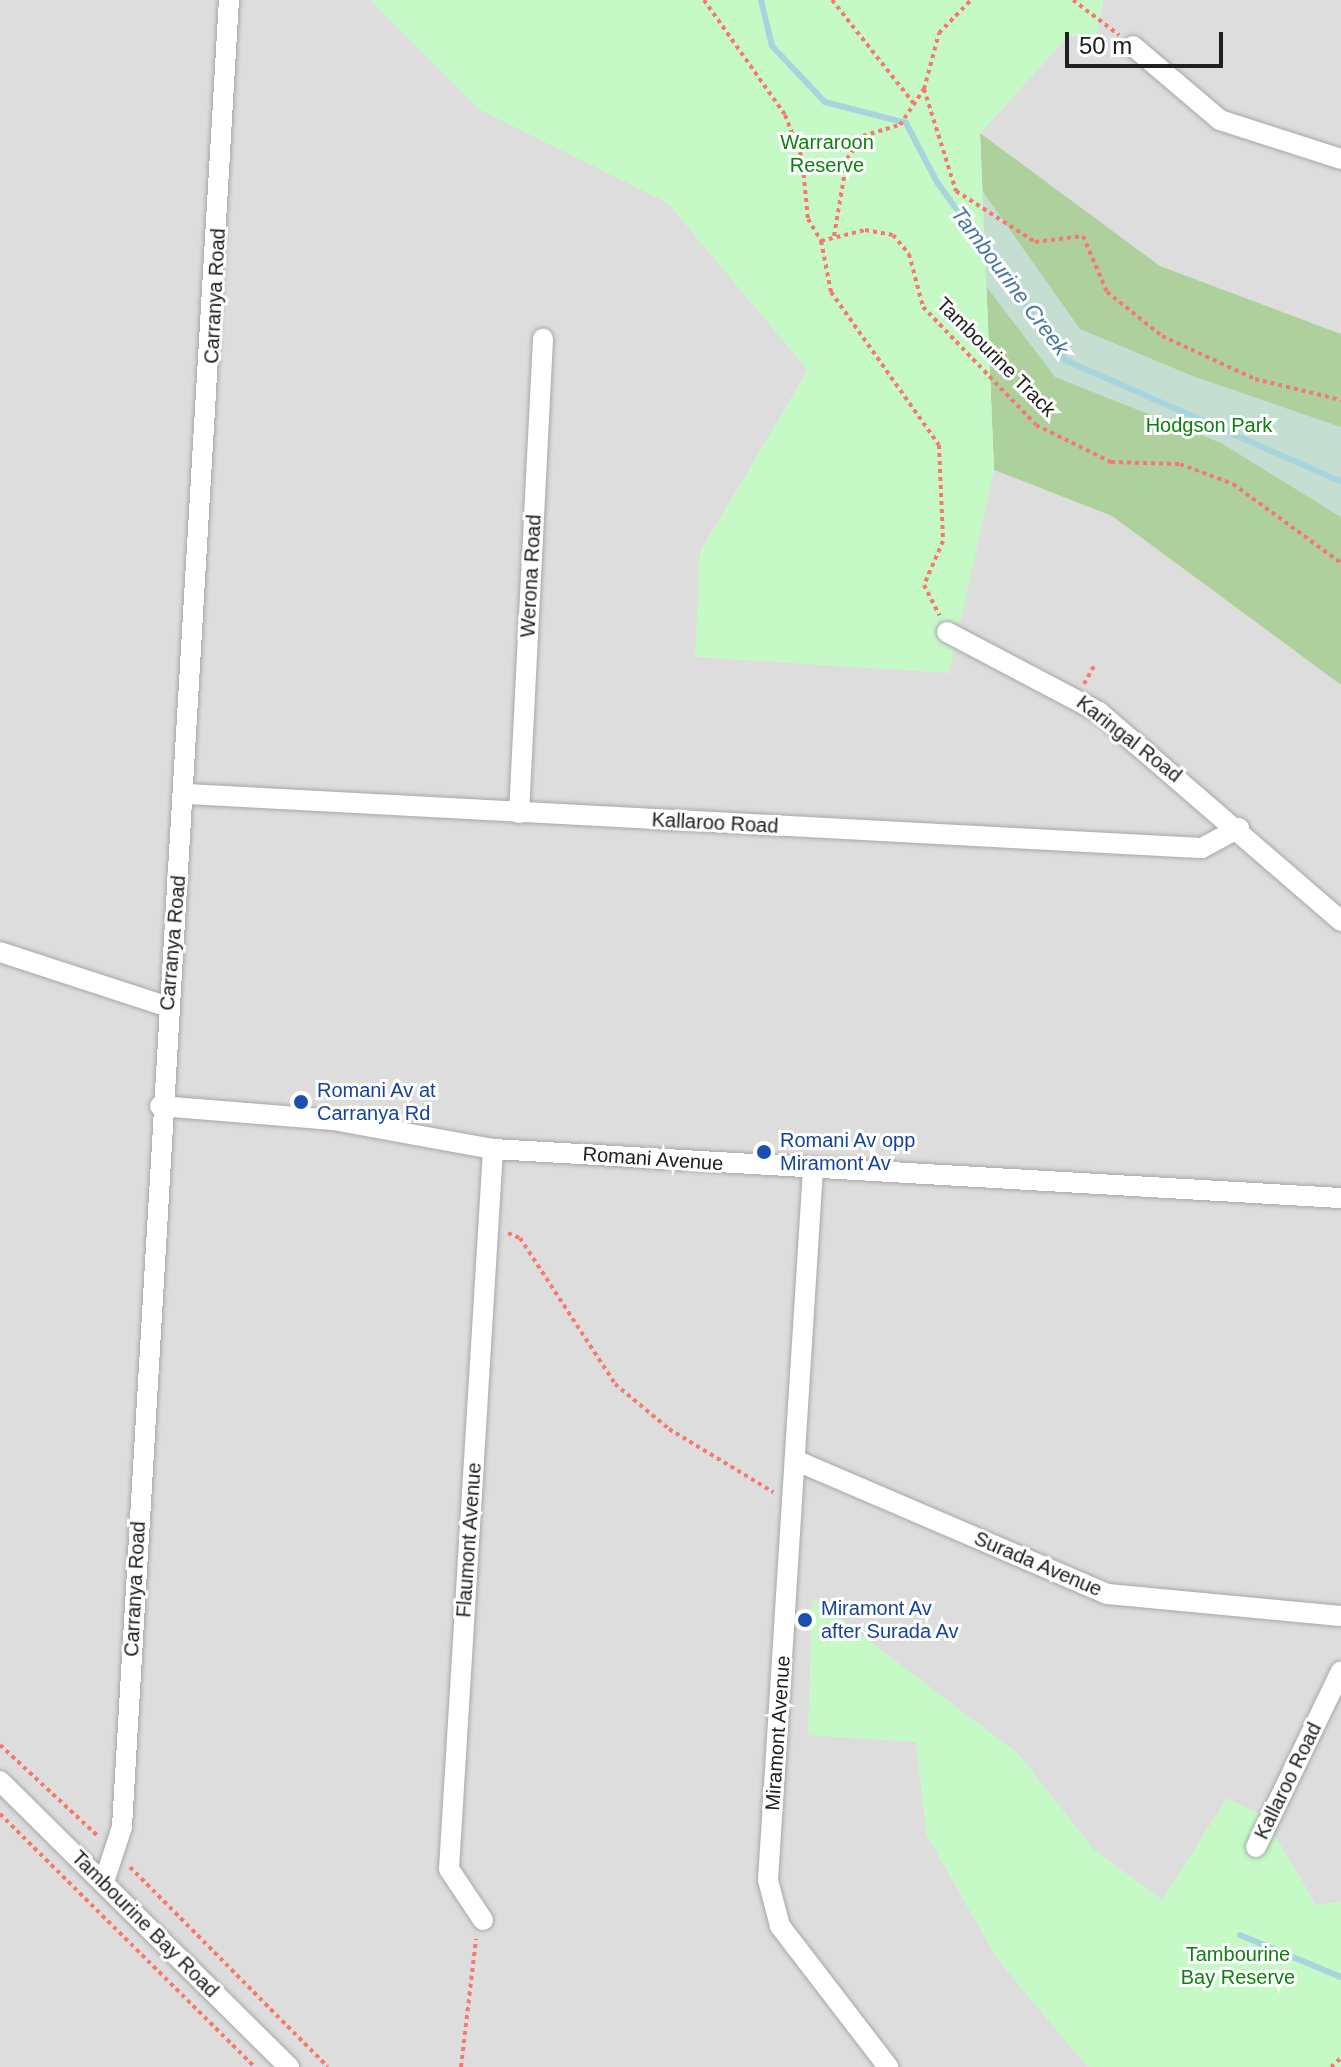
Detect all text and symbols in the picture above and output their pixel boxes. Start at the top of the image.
scale bar [1069,16,1227,66]
text: 50 m [1079,32,1132,59]
park label: Warraroon Reserve [780,131,874,178]
water label: Tambourine Creek [945,201,1075,361]
street label: Carranya Road [199,228,231,364]
street label: Tambourine Track [931,292,1061,422]
park label: Hodgson Park [1146,413,1272,437]
street label: Werona Road [516,514,546,638]
street label: Karingal Road [1072,691,1186,787]
street label: Kallaroo Road [651,808,779,838]
street label: Carranya Road [155,874,191,1012]
place label: Romani Av at Carranya Rd [317,1078,437,1125]
marker: Romani Av at Carranya Rd [292,1093,310,1111]
place label: Romani Av opp Miramont Av [780,1128,916,1175]
street label: Romani Avenue [581,1142,725,1176]
marker: Romani Av opp Miramont Av [755,1143,773,1161]
street label: Flaumont Avenue [452,1461,486,1619]
street label: Carranya Road [119,1521,151,1657]
street label: Surada Avenue [970,1526,1106,1602]
place label: Miramont Av after Surada Av [821,1596,960,1643]
marker: Miramont Av after Surada Av [796,1611,814,1629]
street label: Miramont Avenue [761,1654,795,1812]
street label: Kallaroo Road [1249,1719,1327,1843]
street label: Tambourine Bay Road [67,1846,223,2002]
park label: Tambourine Bay Reserve [1181,1943,1295,1990]

